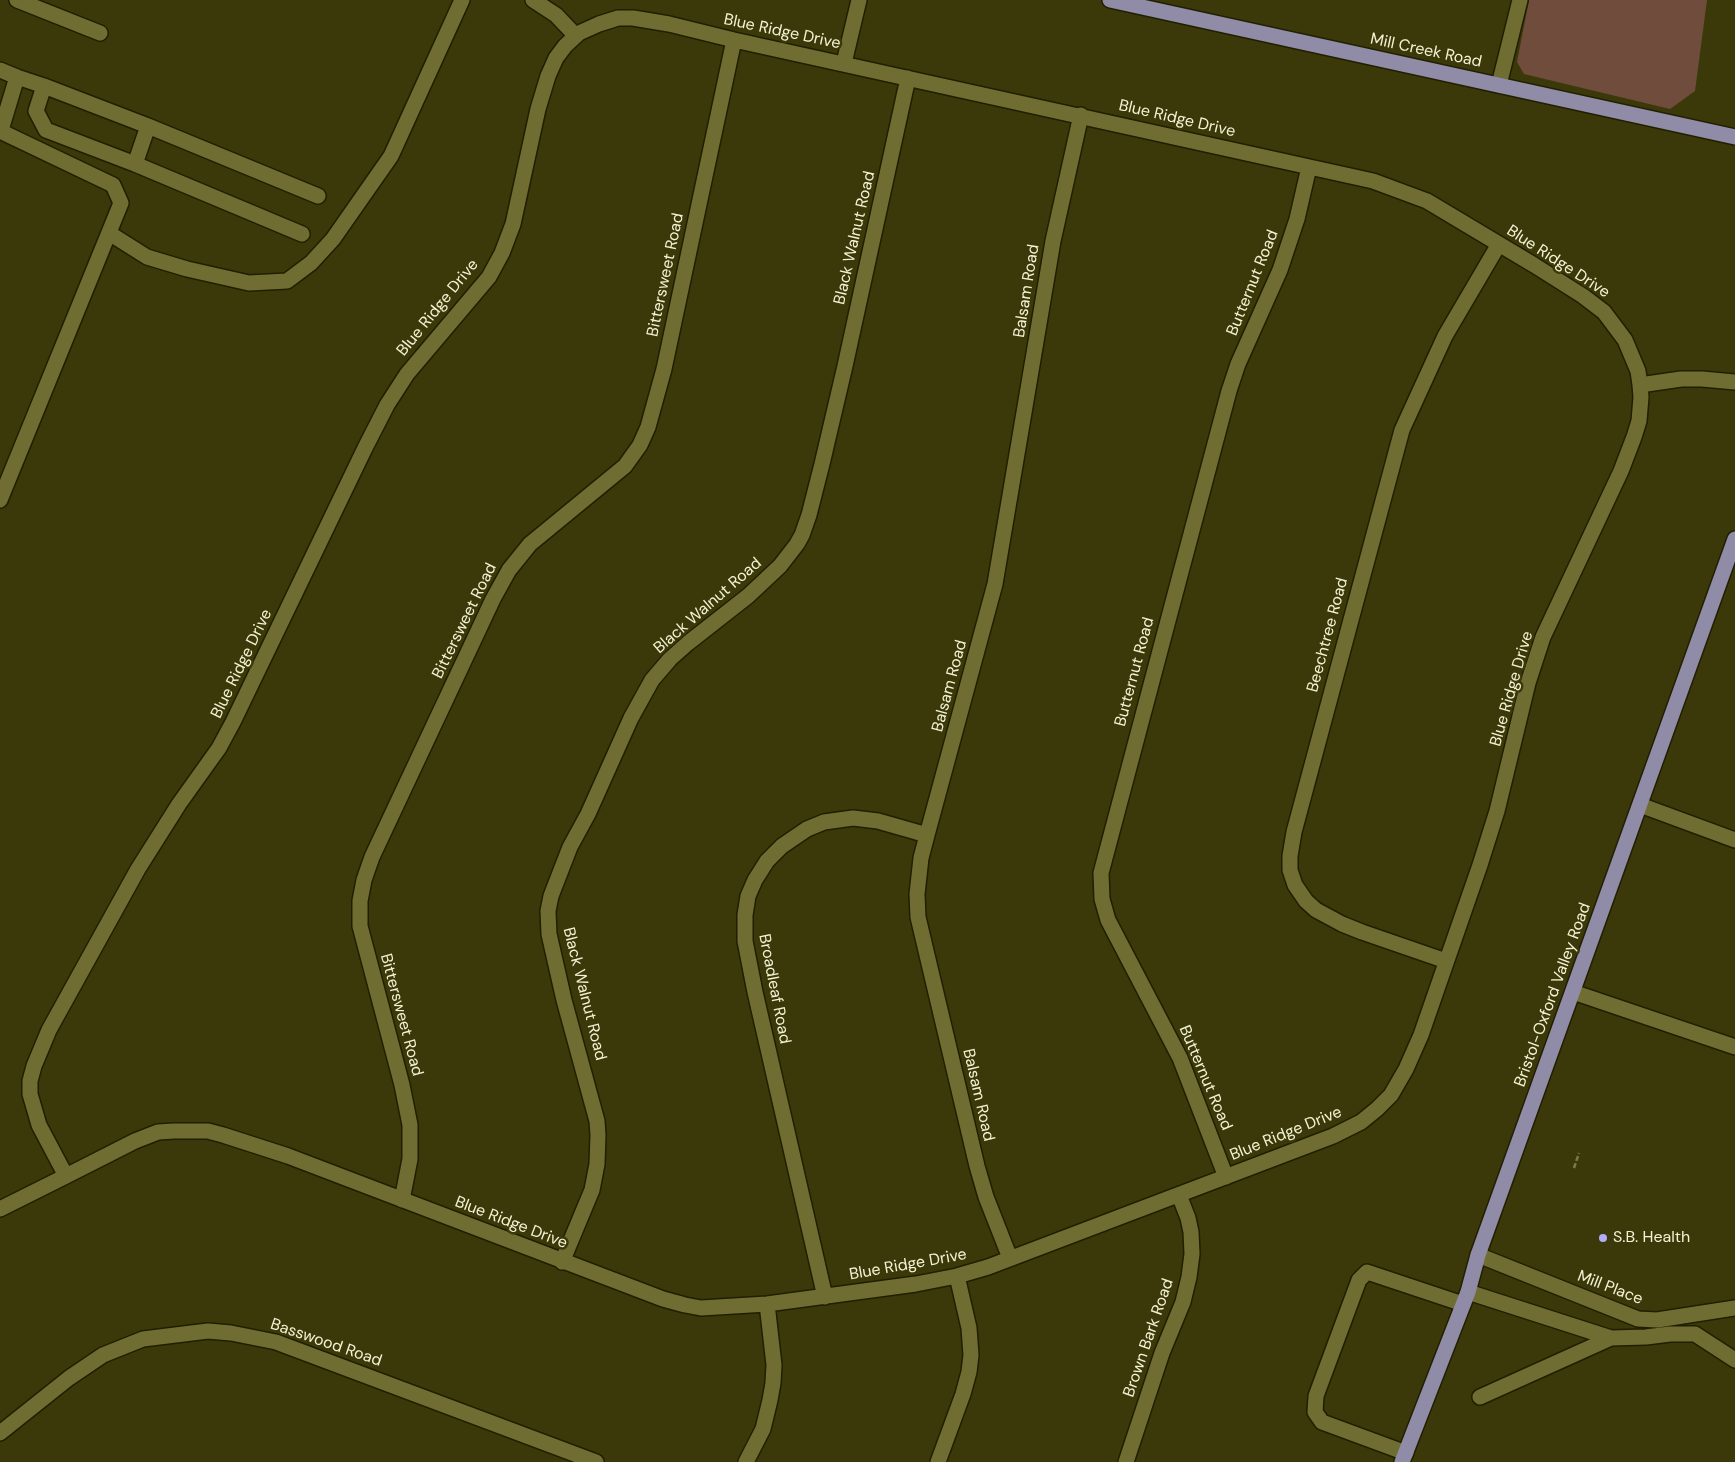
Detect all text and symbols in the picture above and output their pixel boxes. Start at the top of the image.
street label: Blue Ridge Drive [722,10,842,54]
street label: Mill Creek Road [1368,30,1484,72]
street label: Blue Ridge Drive [1117,96,1237,142]
street label: Black Walnut Road [830,169,880,307]
street label: Bittersweet Road [643,211,689,339]
street label: Blue Ridge Drive [1503,222,1613,302]
street label: Butternut Road [1223,227,1283,339]
street label: Balsam Road [1010,243,1044,339]
street label: Blue Ridge Drive [393,256,483,360]
street label: Black Walnut Road [650,554,766,658]
street label: Bittersweet Road [429,560,501,682]
street label: Beechtree Road [1303,576,1353,694]
street label: Blue Ridge Drive [207,606,277,722]
street label: Butternut Road [1111,615,1159,729]
street label: Blue Ridge Drive [1486,629,1538,749]
street label: Balsam Road [929,638,971,734]
street label: Bristol-Oxford Valley Road [1511,900,1595,1090]
street label: Black Walnut Road [558,925,610,1063]
street label: Broadleaf Road [754,932,794,1046]
street label: Bittersweet Road [375,952,427,1078]
street label: Butternut Road [1174,1023,1236,1133]
street label: Balsam Road [958,1047,998,1143]
street label: Blue Ridge Drive [1227,1103,1345,1165]
street label: Blue Ridge Drive [452,1193,570,1253]
place label: S.B. Health [1613,1228,1690,1248]
marker: S.B. Health [1597,1232,1609,1244]
street label: Blue Ridge Drive [848,1245,968,1285]
street label: Mill Place [1575,1267,1645,1309]
street label: Brown Bark Road [1120,1276,1178,1400]
street label: Basswood Road [268,1315,384,1371]

